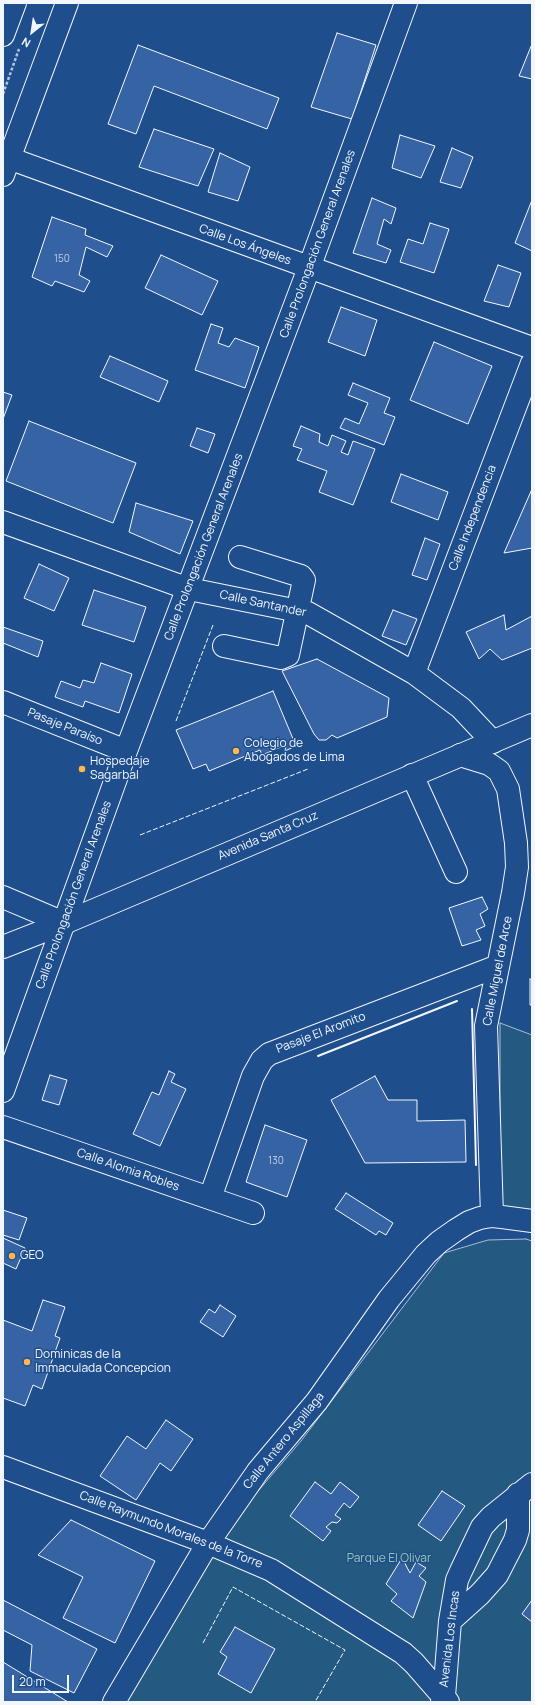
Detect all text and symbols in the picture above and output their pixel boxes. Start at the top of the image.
north arrow [12,12,52,52]
text: N [19,34,33,51]
street label: Calle Prolongación General Arenales [277,148,359,340]
street label: Calle Los Ángeles [197,222,293,268]
house number: 150 [54,253,70,265]
street label: Calle Prolongación General Arenales [162,451,246,643]
street label: Calle Independencia [446,463,500,573]
street label: Calle Santander [218,588,308,620]
street label: Pasaje Paraíso [25,705,105,749]
place label: Colegio de Abogados de Lima [244,737,345,765]
marker: Colegio de Abogados de Lima [231,746,241,756]
place label: Hospedaje Sagarbal [90,755,149,783]
marker: Hospedaje Sagarbal [77,764,87,774]
street label: Calle Prolongación General Arenales [33,799,115,991]
street label: Avenida Santa Cruz [216,808,320,864]
street label: Calle Miguel de Arce [480,915,516,1027]
street label: Pasaje El Aromito [274,1009,368,1057]
street label: Calle Alomia Robles [75,1146,181,1194]
house number: 130 [268,1155,284,1167]
place label: GEO [20,1249,44,1263]
marker: GEO [7,1251,17,1261]
place label: Dominicas de la Immaculada Concepcion [35,1348,171,1376]
marker: Dominicas de la Immaculada Concepcion [22,1357,32,1367]
street label: Calle Antero Aspillaga [241,1390,327,1492]
street label: Calle Raymundo Morales de la Torre [77,1488,265,1572]
park label: Parque El Olivar [347,1552,431,1566]
street label: Avenida Los Incas [437,1590,463,1688]
scale bar [14,1667,71,1693]
text: 20 m [19,1673,46,1690]

